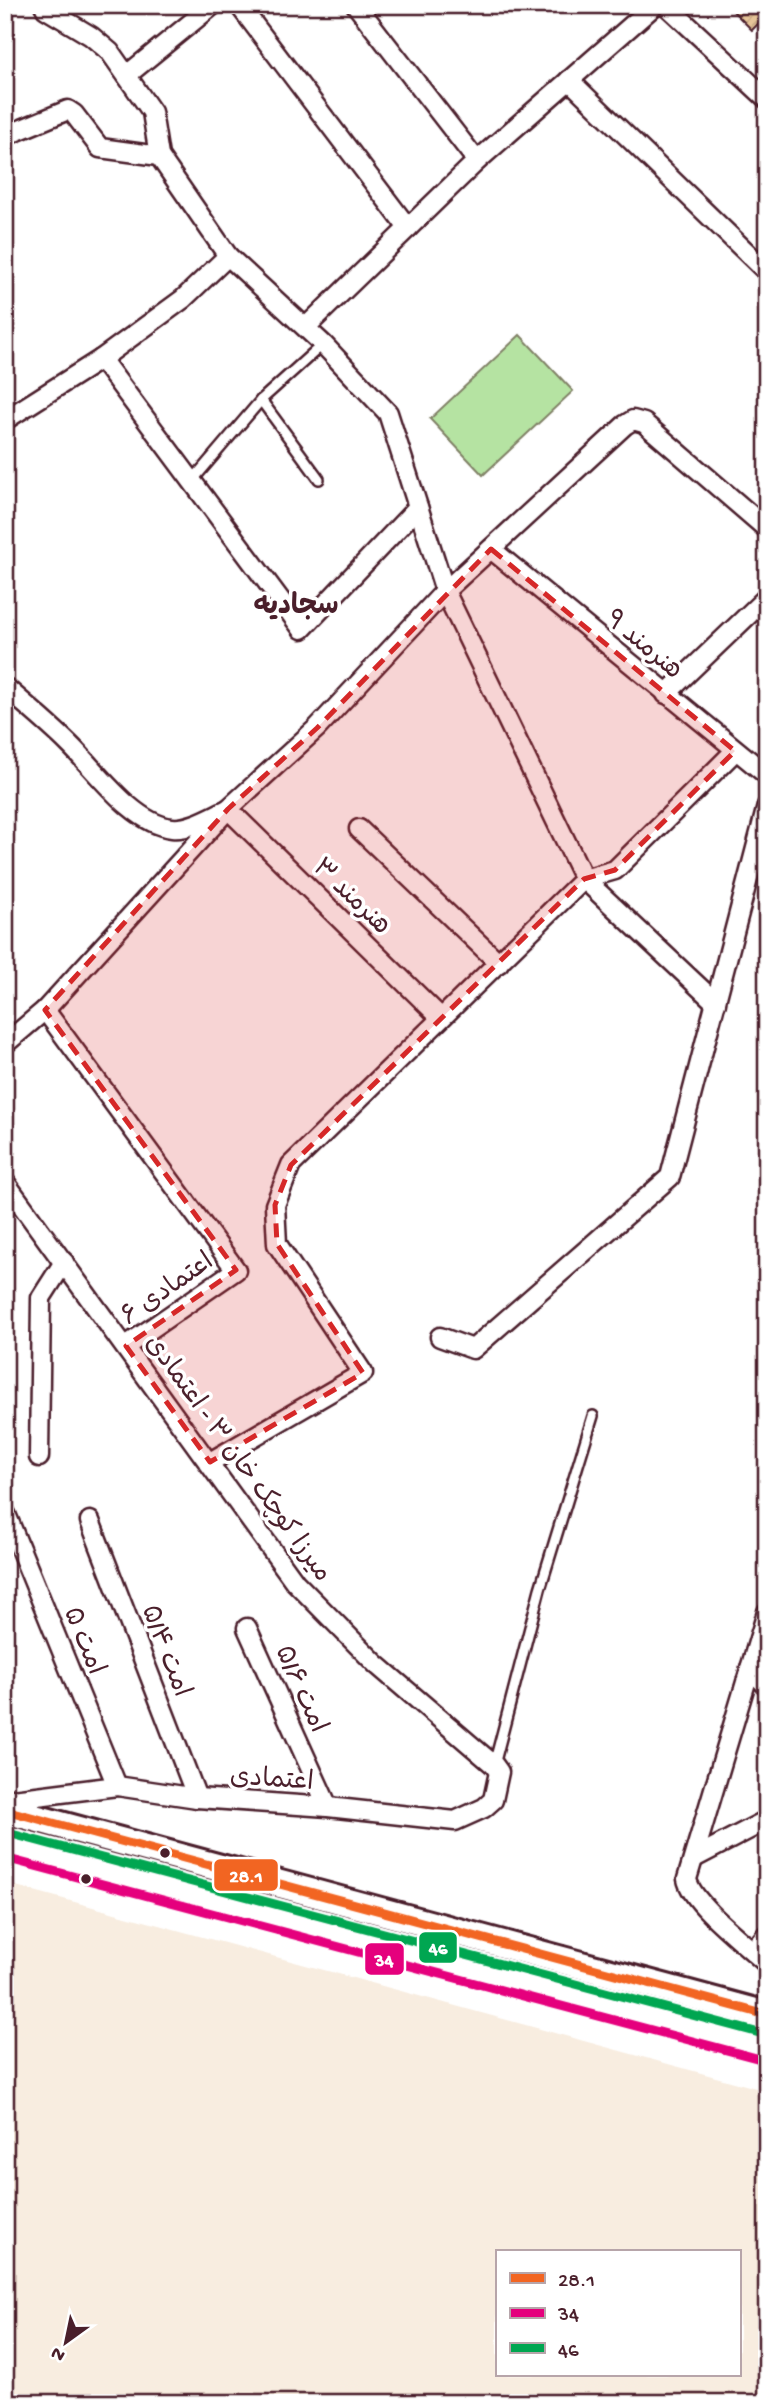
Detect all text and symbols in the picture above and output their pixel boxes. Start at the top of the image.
district label: سجادیه [253,591,339,624]
street label: هنرمند ۹ [597,605,687,688]
street label: هنرمند ۳ [304,853,395,943]
street label: اعتمادی ۶ [116,1248,221,1334]
street label: میرزا کوچک خان ۳ - اعتمادی [136,1330,336,1589]
street label: امت ۵/۴ [132,1601,195,1702]
street label: امت ۵ [54,1603,109,1680]
street label: امت ۵/۶ [266,1641,332,1738]
street label: اعتمادی [229,1763,315,1800]
unlabelled marker [158,1846,172,1860]
line badge: 28.1 [213,1858,279,1892]
text: 28.1 [229,1867,263,1890]
unlabelled marker [79,1872,93,1886]
line badge: 46 [418,1931,458,1964]
text: 46 [428,1939,448,1962]
line badge: 34 [364,1942,405,1976]
text: 34 [374,1951,394,1974]
legend [496,2250,740,2376]
text: 28.1 [558,2270,595,2295]
text: 34 [557,2304,579,2329]
north arrow [32,2306,102,2376]
text: N [47,2340,70,2366]
text: 46 [558,2340,579,2365]

